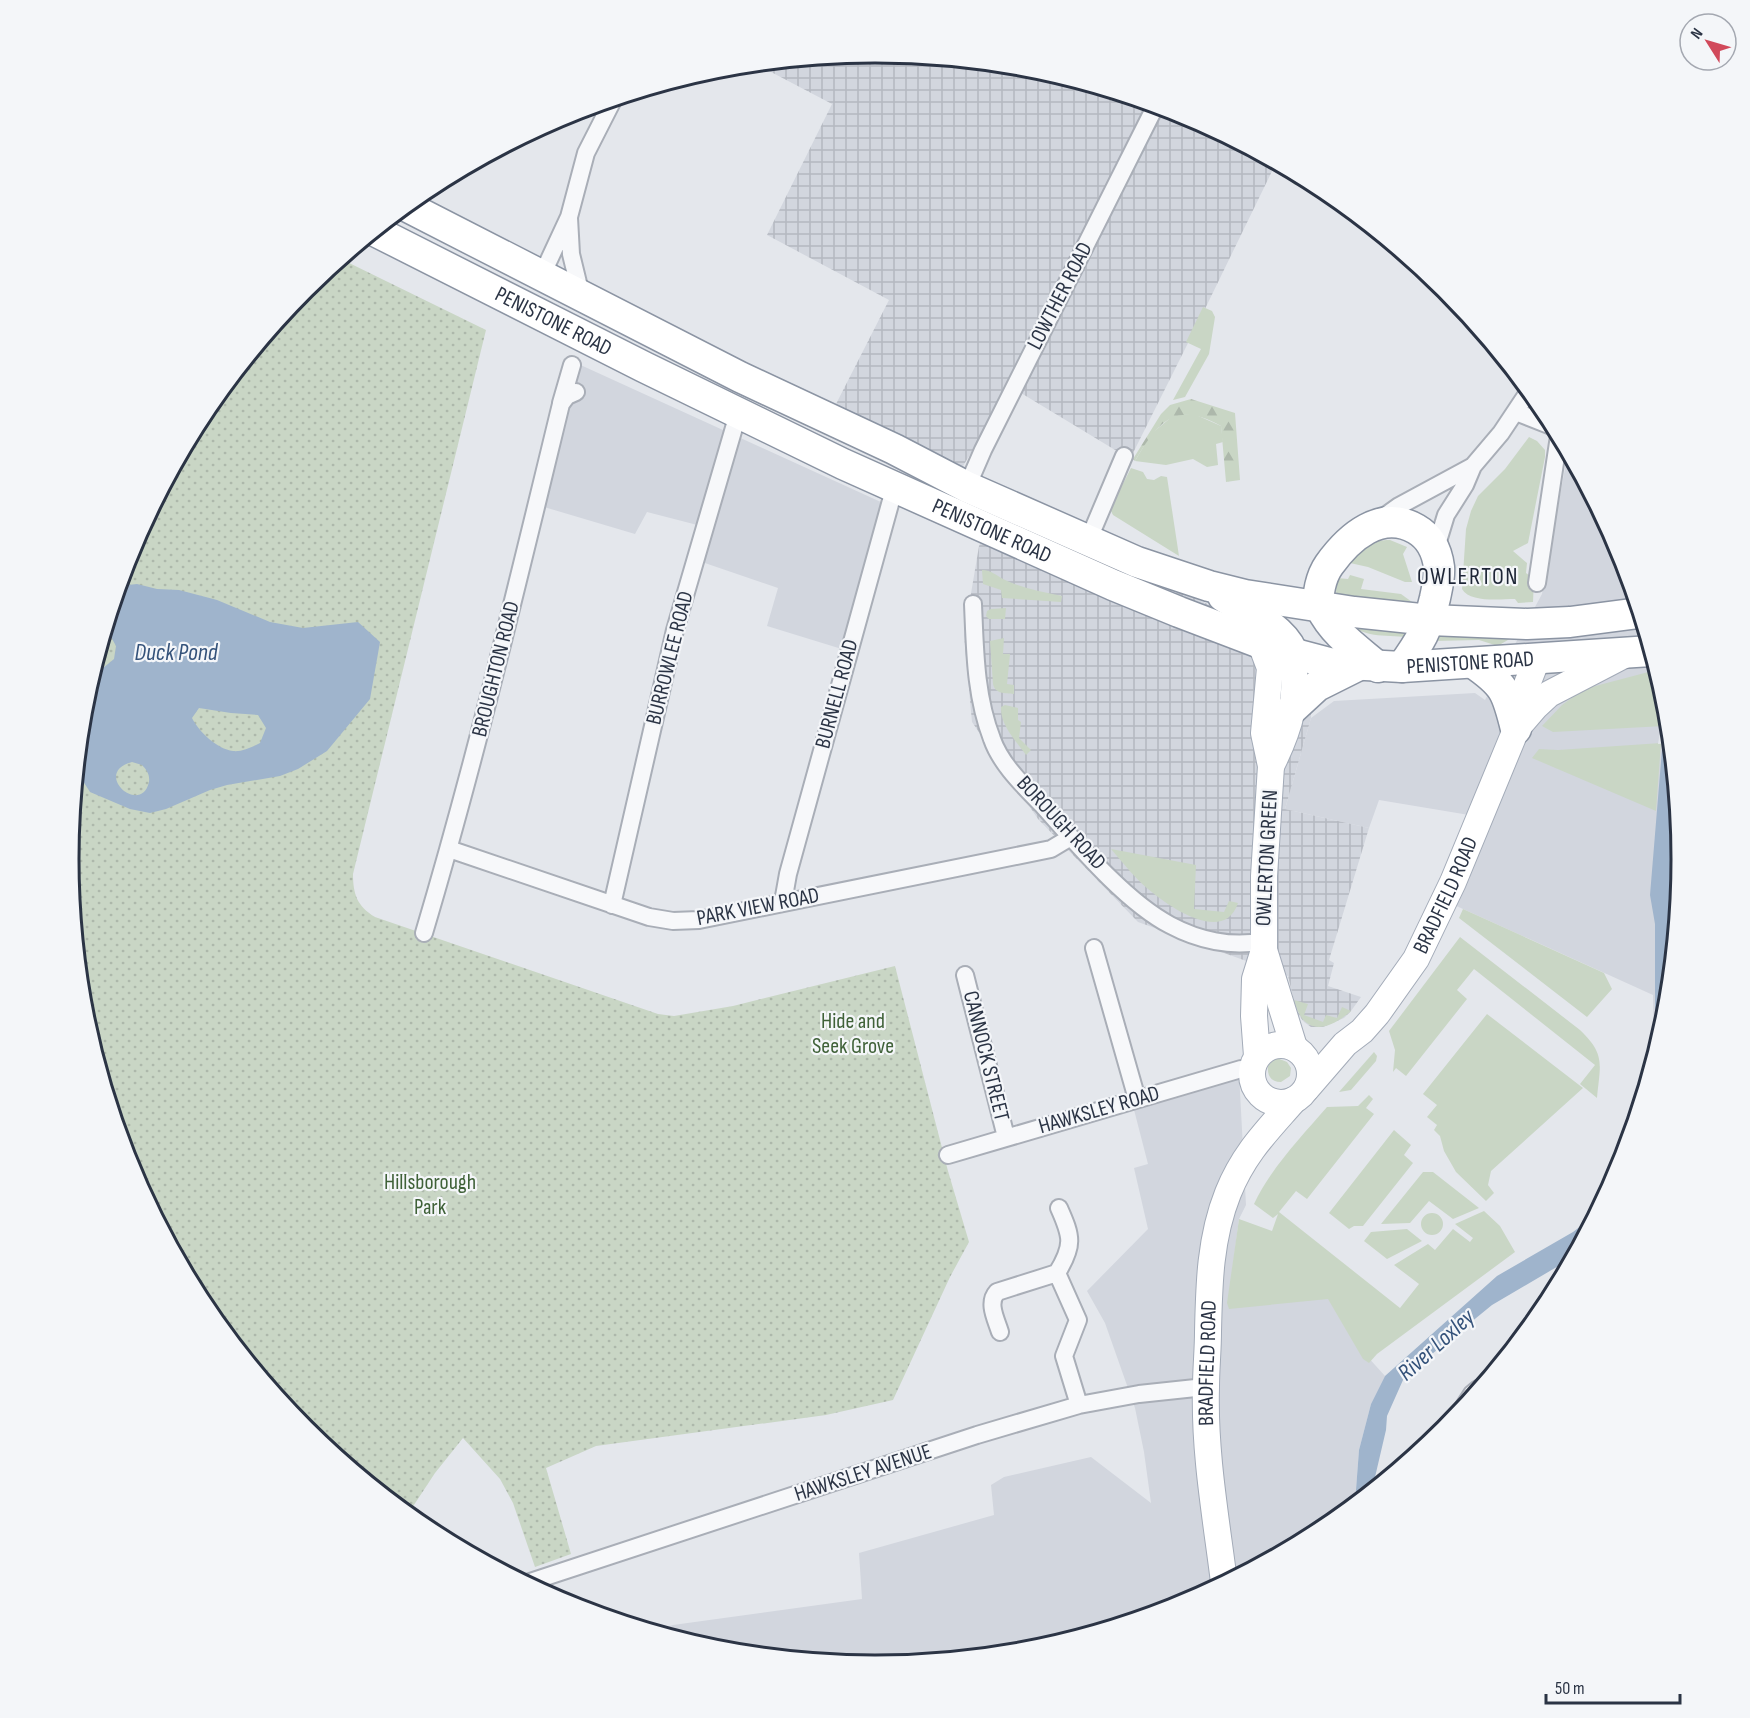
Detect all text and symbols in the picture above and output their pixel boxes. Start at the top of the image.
north arrow [1678,12,1738,72]
text: N [1687,25,1707,43]
street label: LOWTHER ROAD [1021,238,1099,354]
street label: PENISTONE ROAD [490,280,617,362]
street label: PENISTONE ROAD [928,492,1056,569]
district label: OWLERTON [1417,562,1519,591]
street label: BURROWLEE ROAD [640,588,700,728]
street label: BROUGHTON ROAD [466,598,526,740]
street label: BURNELL ROAD [809,636,865,752]
water label: Duck Pond [134,638,219,667]
street label: PENISTONE ROAD [1406,645,1535,680]
street label: BOROUGH ROAD [1011,770,1111,876]
street label: OWLERTON GREEN [1250,789,1284,927]
street label: BRADFIELD ROAD [1407,833,1484,958]
street label: PARK VIEW ROAD [695,882,821,932]
street label: CANNOCK STREET [957,988,1015,1124]
park label: Hide and Seek Grove [812,1008,894,1060]
street label: HAWKSLEY ROAD [1035,1080,1163,1140]
park label: Hillsborough Park [384,1169,476,1221]
street label: BRADFIELD ROAD [1192,1300,1222,1426]
water label: River Loxley [1392,1302,1481,1387]
street label: HAWKSLEY AVENUE [791,1438,935,1508]
scale bar [1546,1667,1680,1705]
text: 50 m [1555,1678,1585,1699]

